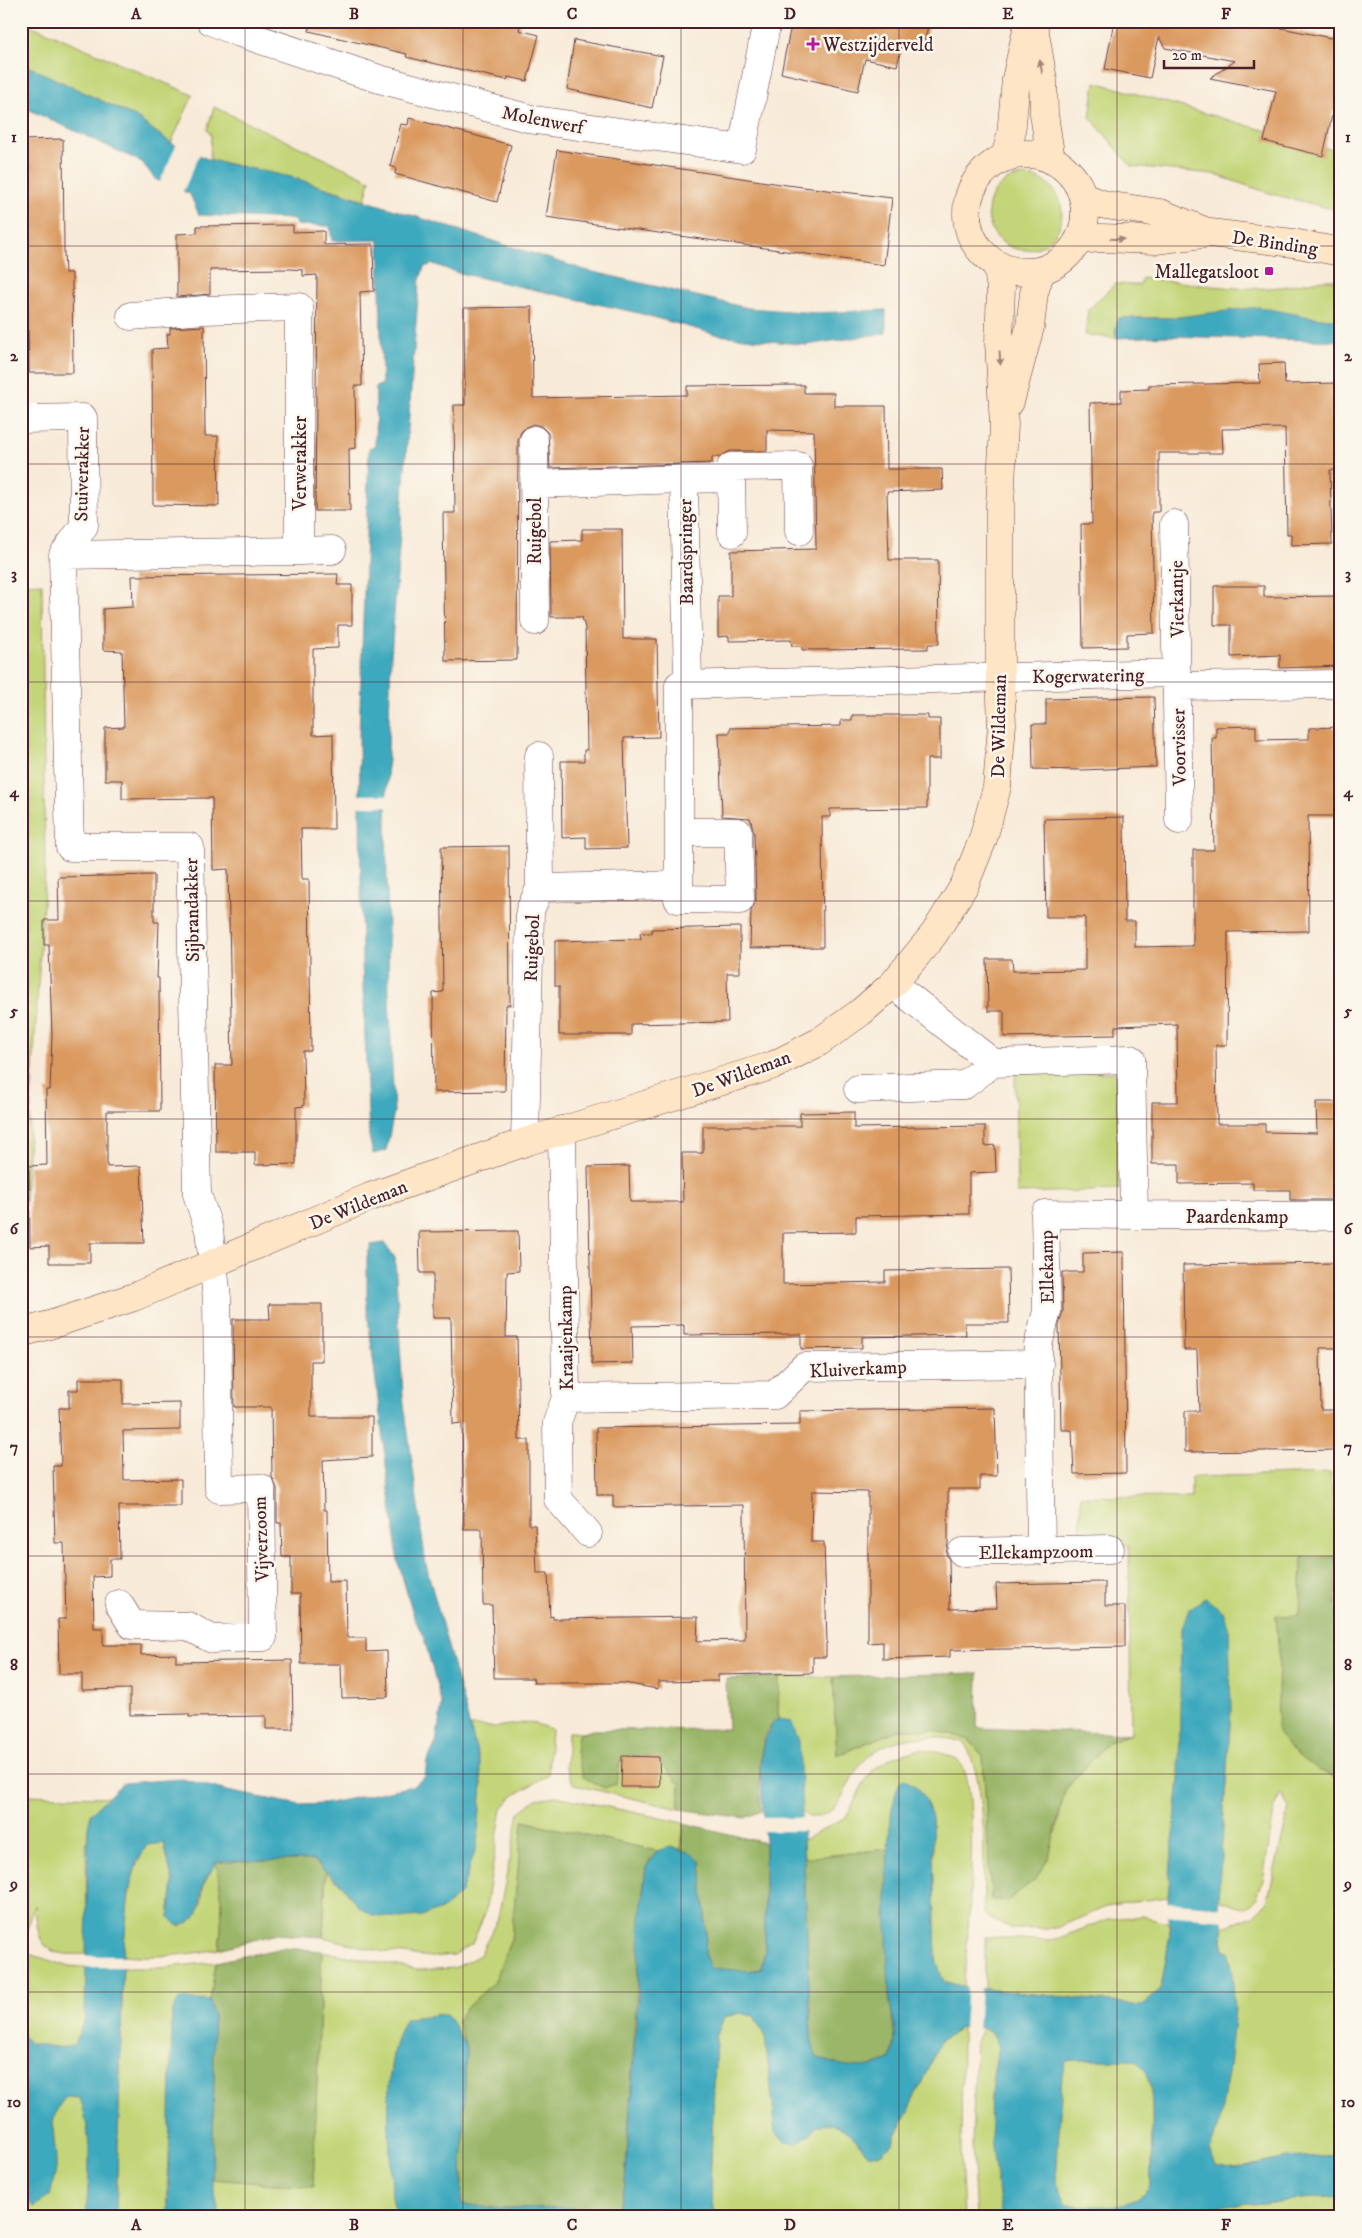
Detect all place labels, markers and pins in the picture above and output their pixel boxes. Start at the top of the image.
place label: Westzijderveld [822,34,934,57]
marker: Westzijderveld [807,38,819,50]
place label: Mallegatsloot [1154,261,1259,284]
marker: Mallegatsloot [1263,265,1275,277]

